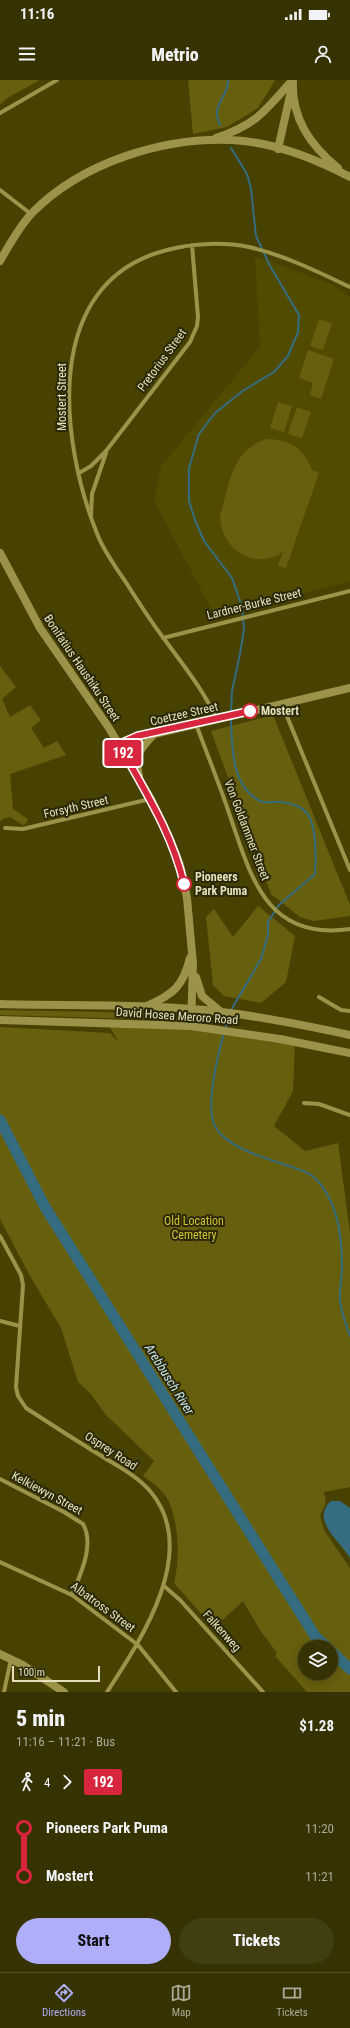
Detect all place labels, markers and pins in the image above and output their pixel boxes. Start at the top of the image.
marker: Mostert [242,703,258,719]
place label: Mostert [261,704,299,718]
place label: Pioneers Park Puma [195,870,248,898]
marker: Pioneers Park Puma [176,876,192,892]

